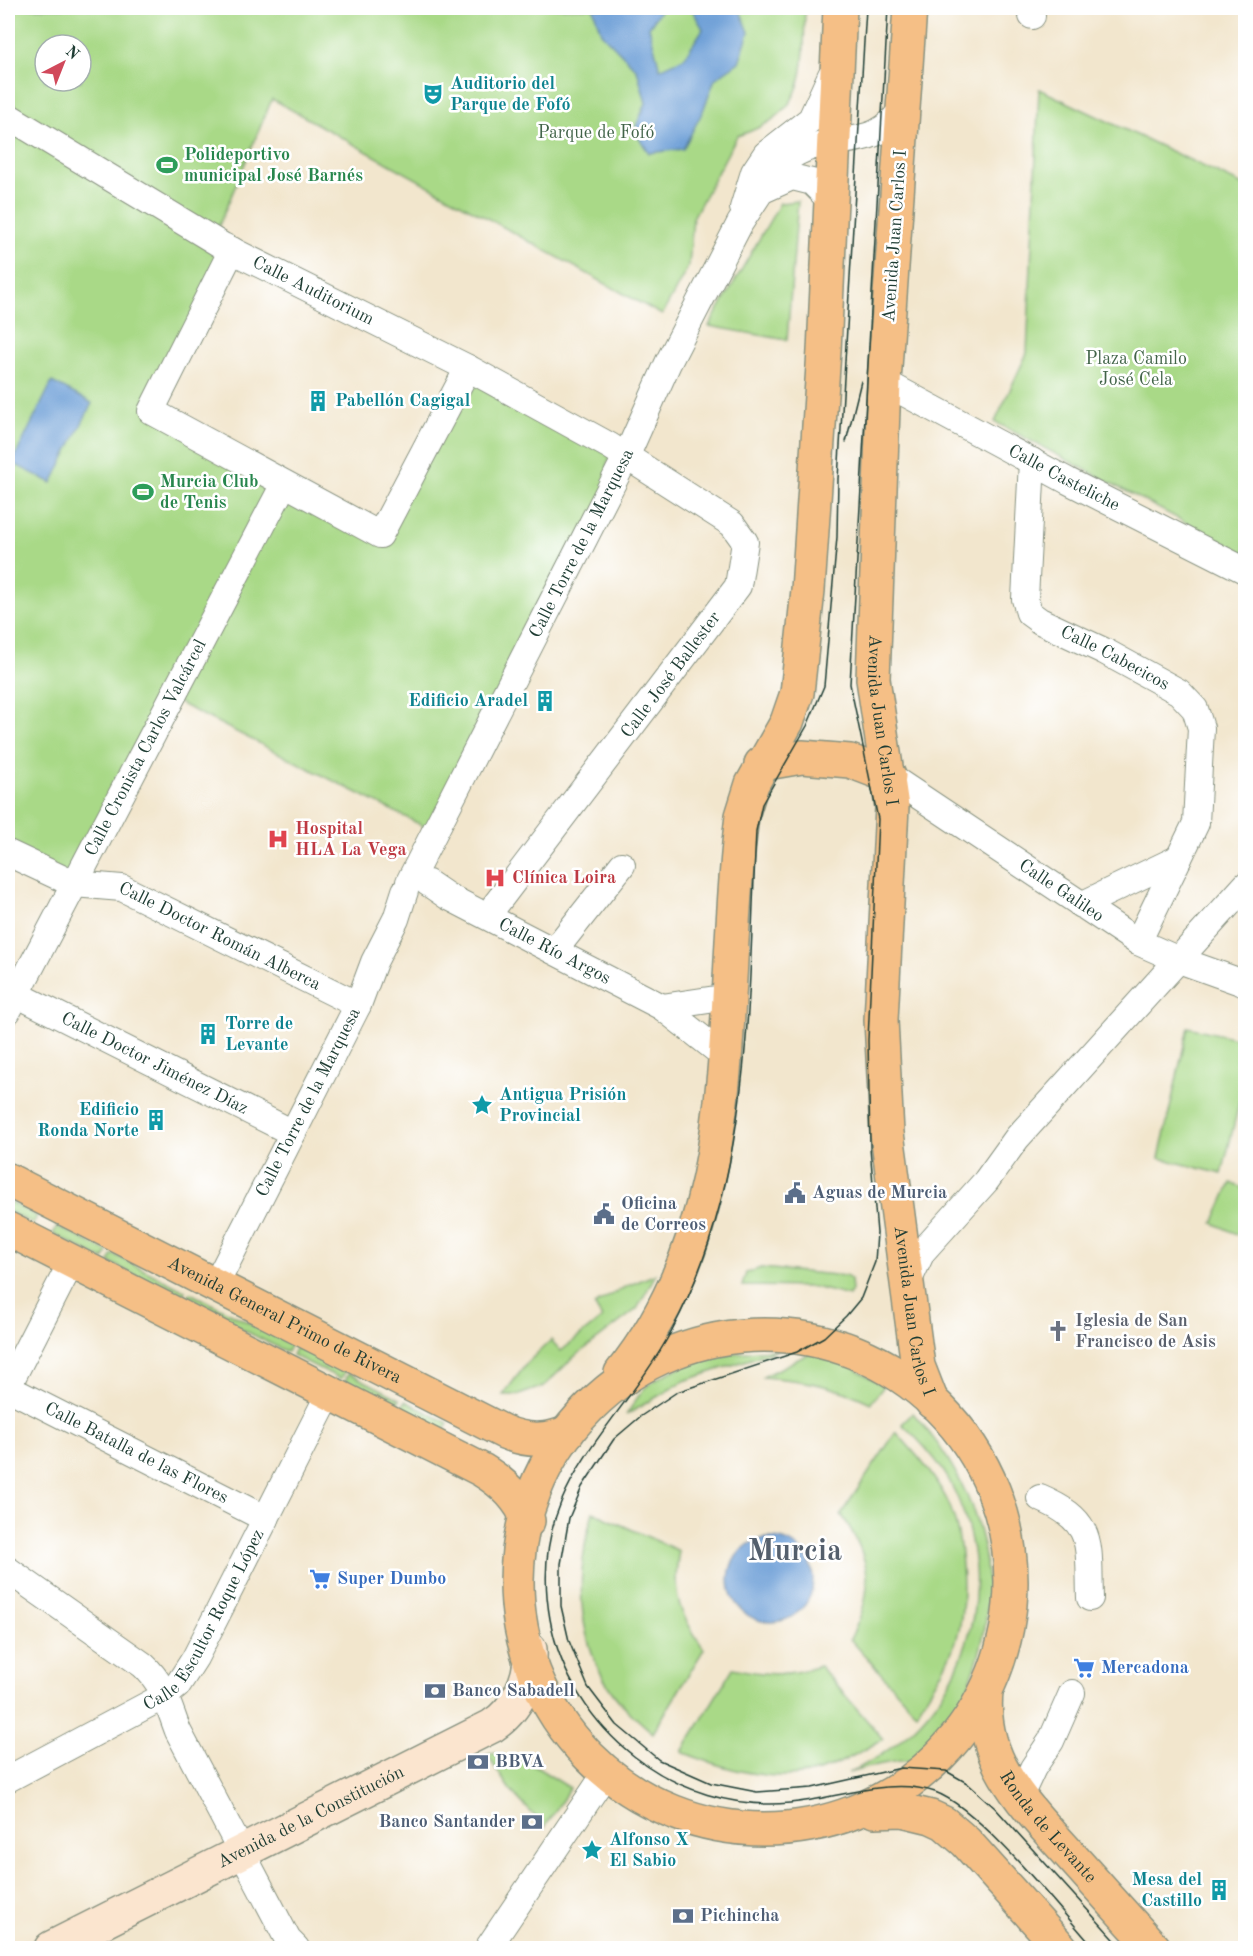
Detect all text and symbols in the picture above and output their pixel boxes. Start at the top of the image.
north arrow [33,33,93,93]
text: N [62,43,82,64]
place label: Auditorio del Parque de Fofó [450,75,571,114]
theatre icon: Auditorio del Parque de Fofó [421,82,445,106]
park label: Parque de Fofó [537,124,655,142]
place label: Polideportivo municipal José Barnés [184,146,363,185]
street label: Avenida Juan Carlos I [880,149,910,323]
sports icon: Polideportivo municipal José Barnés [155,153,179,177]
street label: Calle Auditorium [250,253,377,329]
park label: Plaza Camilo José Cela [1085,350,1187,389]
building icon: Pabellón Cagigal [306,389,330,413]
place label: Pabellón Cagigal [335,392,471,410]
street label: Calle Casteliche [1005,442,1123,515]
street label: Calle Torre de la Marquesa [526,446,637,641]
place label: Murcia Club de Tenis [160,473,259,512]
sports icon: Murcia Club de Tenis [131,480,155,504]
street label: Calle José Ballester [618,608,725,741]
street label: Calle Cabecicos [1058,623,1172,694]
street label: Avenida Juan Carlos I [864,634,901,807]
street label: Calle Cronista Carlos Valcárcel [82,637,210,859]
building icon: Edificio Aradel [533,689,557,713]
place label: Edificio Aradel [408,692,528,710]
place label: Hospital HLA La Vega [295,820,407,859]
hospital icon: Hospital HLA La Vega [266,827,290,851]
street label: Calle Galileo [1016,856,1107,925]
hospital icon: Clínica Loira [483,866,507,890]
place label: Clínica Loira [512,869,616,887]
street label: Calle Doctor Román Alberca [116,879,323,994]
street label: Calle Río Argos [496,915,614,988]
street label: Calle Torre de la Marquesa [253,1005,364,1200]
street label: Calle Doctor Jiménez Díaz [58,1009,251,1118]
place label: Torre de Levante [225,1015,293,1054]
building icon: Torre de Levante [196,1022,220,1046]
place label: Antigua Prisión Provincial [499,1086,626,1125]
place icon: Antigua Prisión Provincial [470,1093,494,1117]
place label: Edificio Ronda Norte [37,1101,139,1140]
building icon: Edificio Ronda Norte [144,1108,168,1132]
public building icon: Aguas de Murcia [783,1181,807,1205]
place label: Aguas de Murcia [812,1184,947,1202]
place label: Oficina de Correos [621,1195,706,1234]
public building icon: Oficina de Correos [592,1202,616,1226]
street label: Avenida Juan Carlos I [890,1225,938,1398]
street label: Avenida General Primo de Rivera [165,1254,404,1387]
place label: Iglesia de San Francisco de Asis [1075,1312,1216,1351]
church icon: Iglesia de San Francisco de Asis [1046,1319,1070,1343]
street label: Calle Batalla de las Flores [42,1399,231,1507]
street label: Calle Escultor Roque López [140,1526,268,1714]
district label: Murcia [748,1537,842,1567]
supermarket icon: Super Dumbo [308,1567,332,1591]
place label: Super Dumbo [337,1570,446,1588]
supermarket icon: Mercadona [1072,1656,1096,1680]
place label: Mercadona [1101,1659,1189,1677]
bank icon: Banco Sabadell [423,1679,447,1703]
place label: Banco Sabadell [452,1682,575,1700]
bank icon: BBVA [466,1750,490,1774]
place label: BBVA [495,1753,545,1771]
street label: Avenida de la Constitución [215,1763,407,1872]
street label: Ronda de Levante [996,1768,1100,1887]
bank icon: Banco Santander [520,1810,544,1834]
place label: Banco Santander [379,1813,515,1831]
place label: Alfonso X El Sabio [609,1831,689,1870]
place icon: Alfonso X El Sabio [580,1838,604,1862]
place label: Mesa del Castillo [1132,1871,1202,1910]
building icon: Mesa del Castillo [1207,1878,1231,1902]
bank icon: Pichincha [671,1904,695,1928]
place label: Pichincha [700,1907,779,1925]

